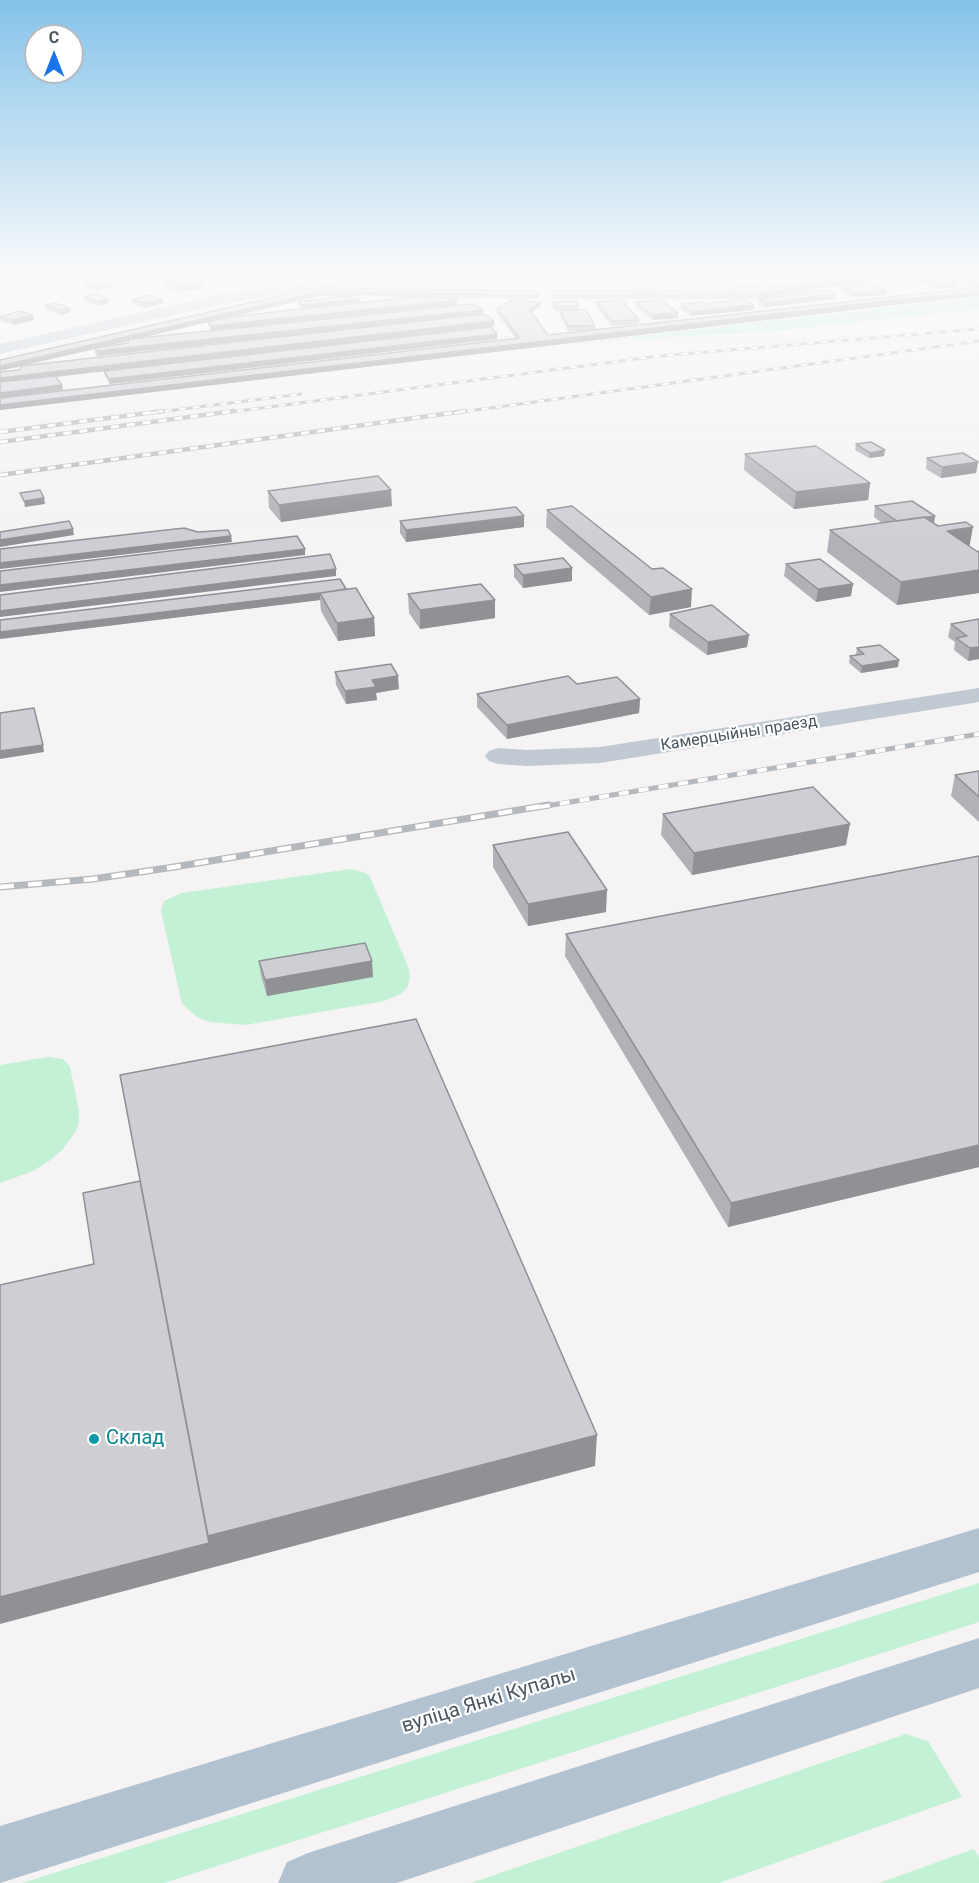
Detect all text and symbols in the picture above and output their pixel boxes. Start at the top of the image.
north arrow [24,24,84,84]
text: С [49,28,59,47]
street label: Камерцыйны праезд [659,712,819,756]
place label: Склад [106,1427,164,1451]
marker: Склад [87,1432,101,1446]
street label: вуліца Янкі Купалы [399,1663,579,1739]

